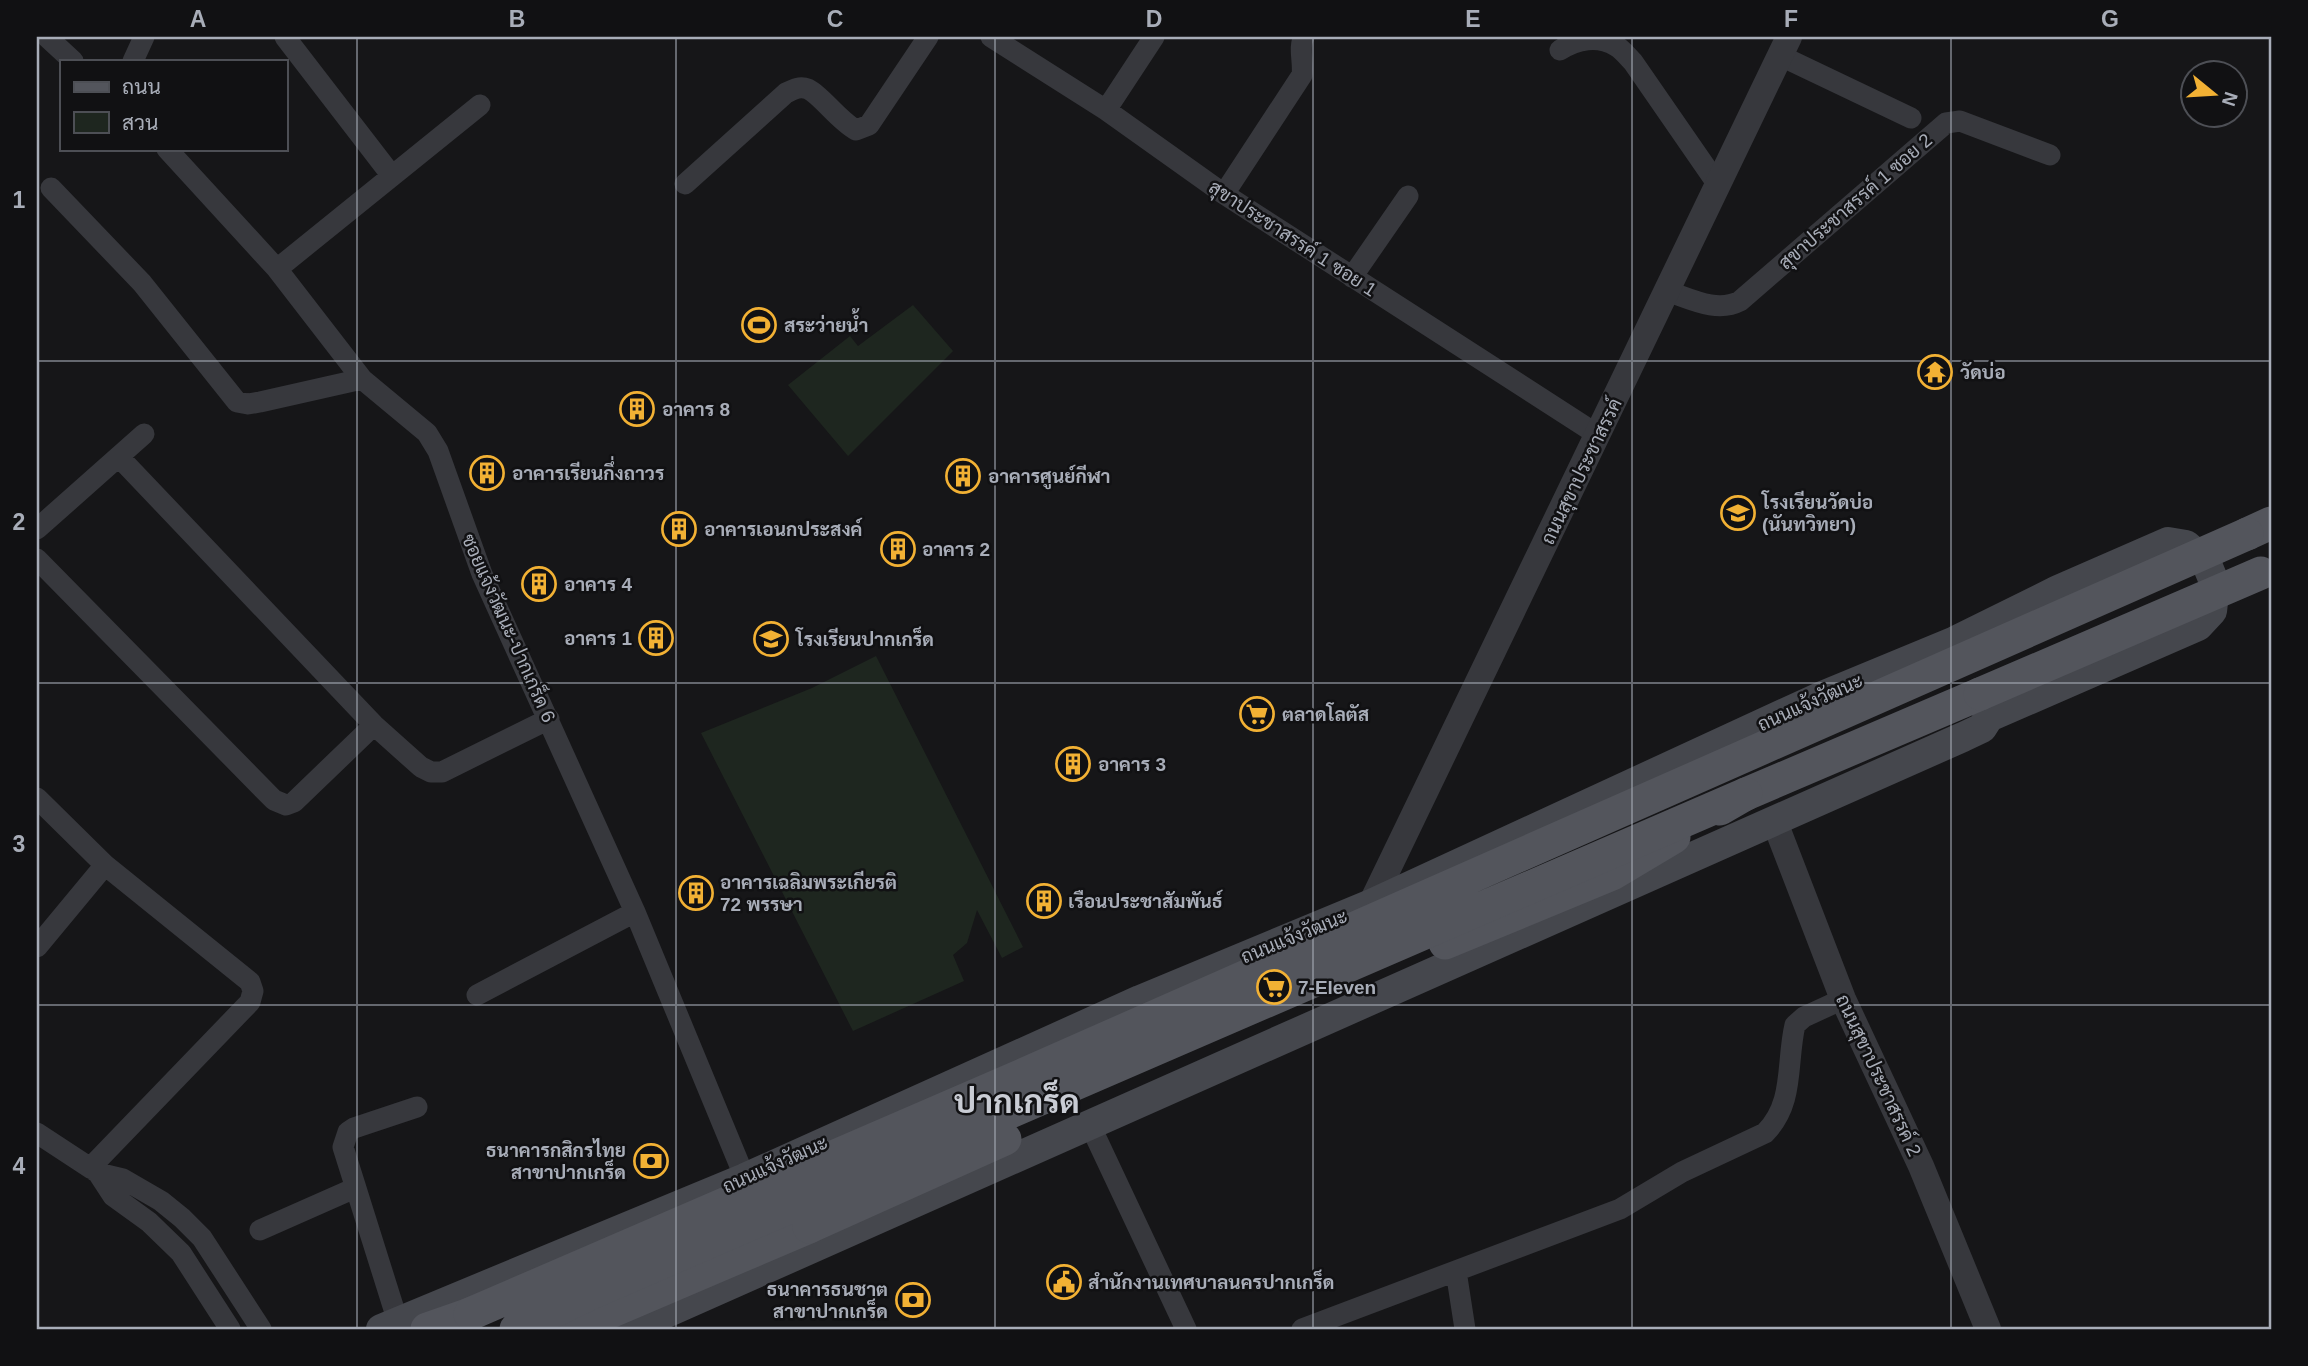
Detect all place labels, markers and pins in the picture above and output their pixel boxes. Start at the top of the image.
sports icon: สระว่ายน้ำ [740,306,778,344]
place label: สระว่ายน้ำ [784,308,868,336]
temple icon: วัดบ่อ [1916,353,1954,391]
place label: วัดบ่อ [1960,361,2006,383]
building icon: อาคาร 8 [618,390,656,428]
place label: อาคาร 8 [662,399,730,420]
building icon: อาคารเรียนกึ่งถาวร [468,454,506,492]
place label: อาคารเรียนกึ่งถาวร [512,456,664,484]
building icon: อาคารศูนย์กีฬา [944,457,982,495]
place label: อาคารศูนย์กีฬา [988,464,1111,490]
place label: โรงเรียนวัดบ่อ (นันทวิทยา) [1761,490,1873,535]
school or university icon: โรงเรียนวัดบ่อ (นันทวิทยา) [1719,494,1757,532]
building icon: อาคารเอนกประสงค์ [660,510,698,548]
place label: อาคารเอนกประสงค์ [704,517,863,540]
building icon: อาคาร 2 [879,530,917,568]
place label: อาคาร 2 [922,539,990,560]
building icon: อาคาร 4 [520,565,558,603]
place label: อาคาร 4 [564,574,632,595]
building icon: อาคาร 1 [637,619,675,657]
school or university icon: โรงเรียนปากเกร็ด [752,620,790,658]
place label: โรงเรียนปากเกร็ด [795,626,934,650]
place label: อาคาร 1 [564,628,632,649]
supermarket icon: ตลาดโลตัส [1238,695,1276,733]
place label: ตลาดโลตัส [1282,702,1369,725]
building icon: อาคาร 3 [1054,745,1092,783]
place label: อาคาร 3 [1098,754,1166,775]
place label: อาคารเฉลิมพระเกียรติ 72 พรรษา [720,870,897,915]
building icon: อาคารเฉลิมพระเกียรติ 72 พรรษา [677,874,715,912]
building icon: เรือนประชาสัมพันธ์ [1025,882,1063,920]
place label: เรือนประชาสัมพันธ์ [1068,889,1224,912]
supermarket icon: 7-Eleven [1255,968,1293,1006]
place label: 7-Eleven [1298,977,1376,998]
place label: ธนาคารกสิกรไทย สาขาปากเกร็ด [486,1138,626,1183]
bank icon: ธนาคารกสิกรไทย สาขาปากเกร็ด [632,1142,670,1180]
public building icon: สำนักงานเทศบาลนครปากเกร็ด [1045,1263,1083,1301]
place label: สำนักงานเทศบาลนครปากเกร็ด [1088,1269,1334,1293]
place label: ธนาคารธนชาต สาขาปากเกร็ด [766,1279,888,1322]
bank icon: ธนาคารธนชาต สาขาปากเกร็ด [894,1281,932,1319]

